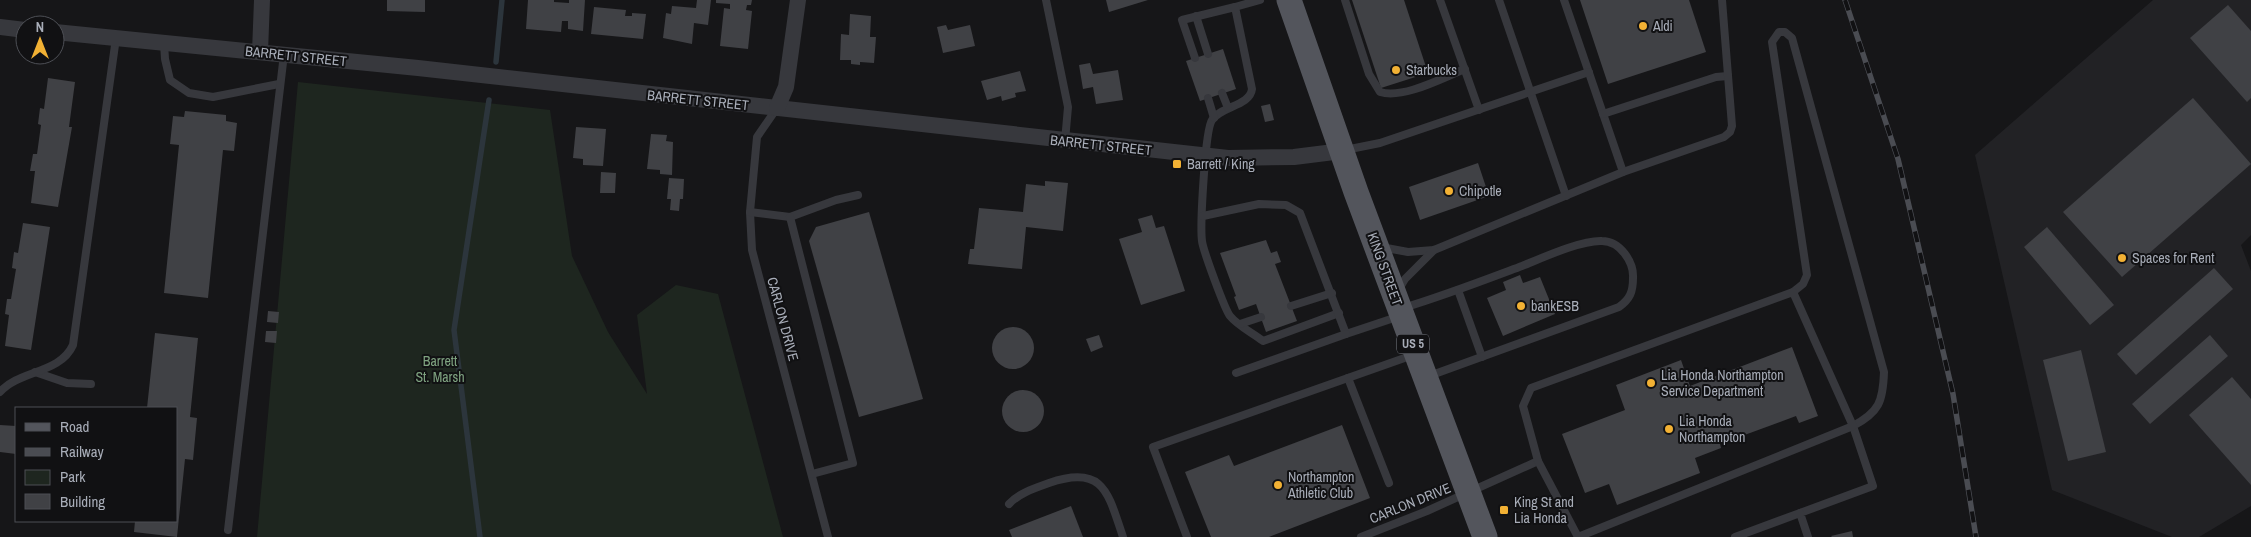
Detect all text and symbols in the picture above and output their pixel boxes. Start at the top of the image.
north arrow [15,15,65,65]
place label: Aldi [1652,17,1673,35]
text: N [36,18,44,36]
marker: Aldi [1637,20,1649,32]
street label: BARRETT STREET [244,42,348,70]
place label: Starbucks [1406,61,1457,79]
marker: Starbucks [1390,64,1402,76]
street label: BARRETT STREET [646,86,750,114]
street label: BARRETT STREET [1049,131,1153,159]
place label: Barrett / King [1187,155,1255,173]
marker: Barrett / King [1171,158,1183,170]
place label: Chipotle [1459,182,1502,200]
marker: Chipotle [1443,185,1455,197]
street label: KING STREET [1363,230,1407,308]
place label: Spaces for Rent [2132,249,2214,267]
marker: Spaces for Rent [2116,252,2128,264]
street label: CARLON DRIVE [763,275,803,363]
place label: bankESB [1531,297,1579,315]
marker: bankESB [1515,300,1527,312]
road number: US 5 [1397,334,1429,354]
park label: Barrett St. Marsh [415,352,465,386]
place label: Lia Honda Northampton Service Department [1661,366,1784,400]
marker: Lia Honda Northampton Service Department [1645,377,1657,389]
legend [15,407,178,522]
place label: Lia Honda Northampton [1679,412,1745,446]
text: Road [60,416,89,437]
marker: Lia Honda Northampton [1663,423,1675,435]
text: Railway [60,441,105,462]
text: Park [60,466,86,487]
place label: Northampton Athletic Club [1287,468,1354,502]
marker: Northampton Athletic Club [1272,479,1284,491]
street label: CARLON DRIVE [1367,479,1453,527]
text: Building [60,491,105,512]
place label: King St and Lia Honda [1514,493,1574,527]
marker: King St and Lia Honda [1498,504,1510,516]

